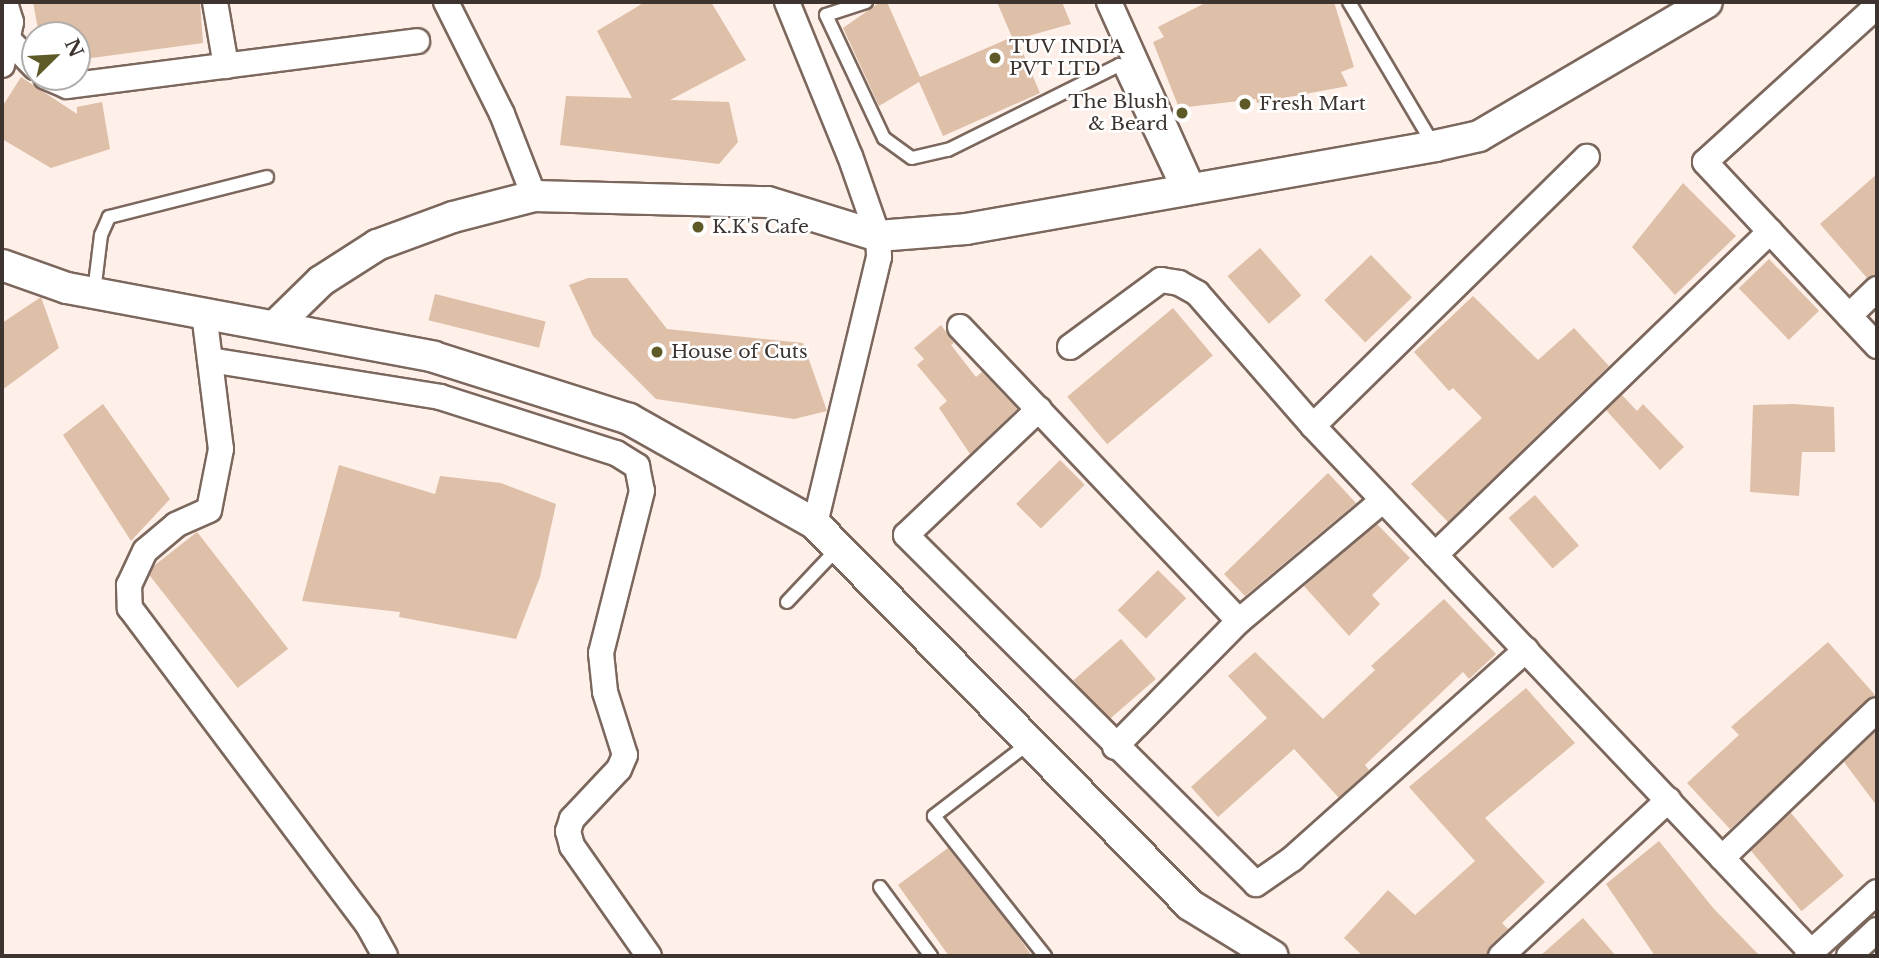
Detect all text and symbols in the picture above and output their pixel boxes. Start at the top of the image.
north arrow [21,21,91,91]
text: N [60,35,88,61]
place label: TUV INDIA PVT LTD [1009,36,1125,80]
marker: TUV INDIA PVT LTD [987,50,1003,66]
place label: The Blush & Beard [1068,91,1168,135]
place label: Fresh Mart [1259,93,1366,115]
marker: Fresh Mart [1237,96,1253,112]
marker: The Blush & Beard [1174,105,1190,121]
place label: K.K's Cafe [712,216,809,238]
marker: K.K's Cafe [690,219,706,235]
place label: House of Cuts [671,341,808,363]
marker: House of Cuts [649,344,665,360]

